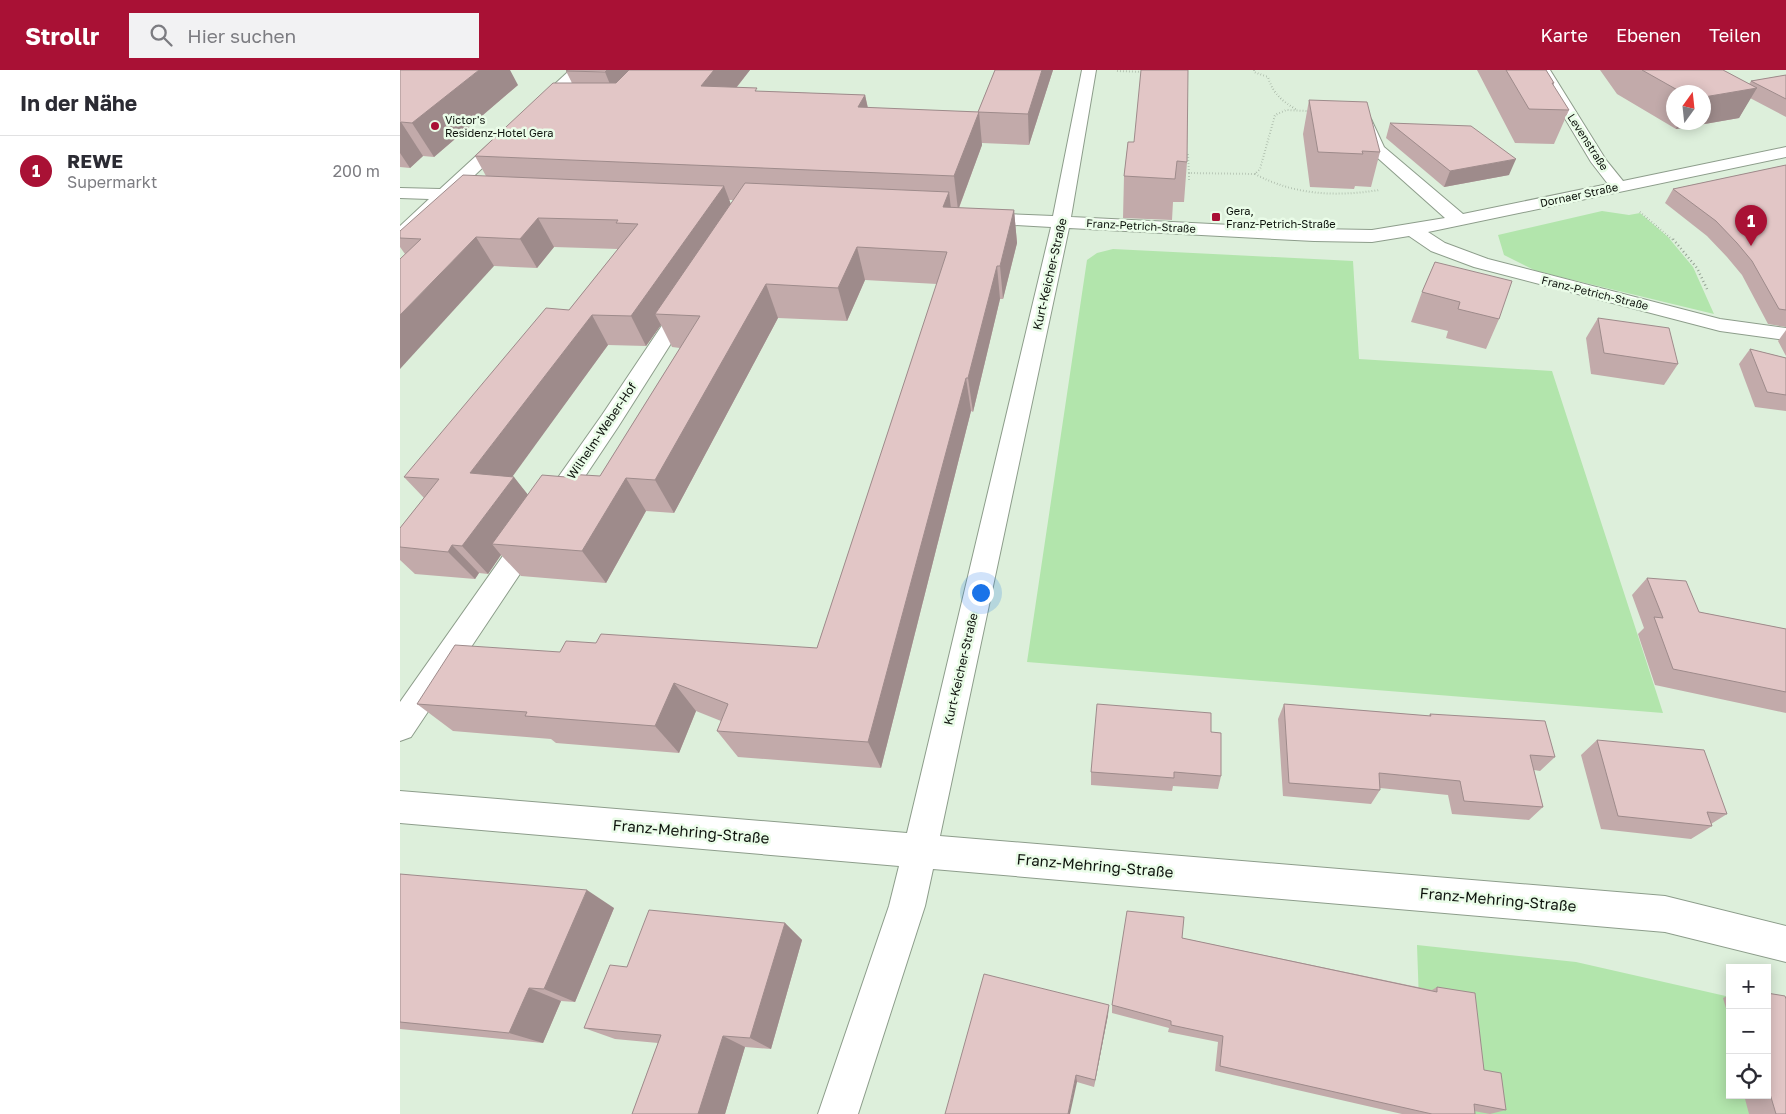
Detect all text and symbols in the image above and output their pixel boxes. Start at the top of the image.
search box [129,13,479,58]
text: Strollr [25,21,99,50]
icon: search [147,21,175,49]
text: Hier suchen [187,24,296,47]
text: Karte [1541,24,1588,46]
text: Ebenen [1616,24,1681,46]
text: Teilen [1709,24,1761,46]
north arrow [1666,85,1711,130]
text: In der Nähe [20,90,137,116]
street label: Levenstraße [1565,111,1612,172]
place label: Victor's Residenz-Hotel Gera [445,113,554,139]
marker: Victor's Residenz-Hotel Gera [429,120,441,132]
text: REWE [67,149,123,172]
text: 1 [32,161,40,181]
text: 200 m [333,161,380,181]
text: Supermarkt [67,172,157,192]
street label: Dornaer Straße [1539,180,1619,209]
place label: Gera, Franz-Petrich-Straße [1226,204,1336,230]
pin: 1 [1735,205,1767,246]
marker: Gera, Franz-Petrich-Straße [1210,211,1222,223]
street label: Kurt-Keicher-Straße [1029,216,1070,331]
street label: Franz-Petrich-Straße [1086,216,1196,235]
street label: Franz-Petrich-Straße [1540,273,1650,312]
street label: Wilhelm-Weber-Hof [564,379,640,482]
your location [968,580,994,606]
street label: Kurt-Keicher-Straße [940,611,981,726]
street label: Franz-Mehring-Straße [612,815,770,847]
street label: Franz-Mehring-Straße [1016,849,1174,881]
street label: Franz-Mehring-Straße [1419,883,1577,915]
map controls [1726,964,1771,1099]
button: + [1726,964,1771,1009]
button: − [1726,1009,1771,1054]
button: locate [1726,1054,1771,1099]

